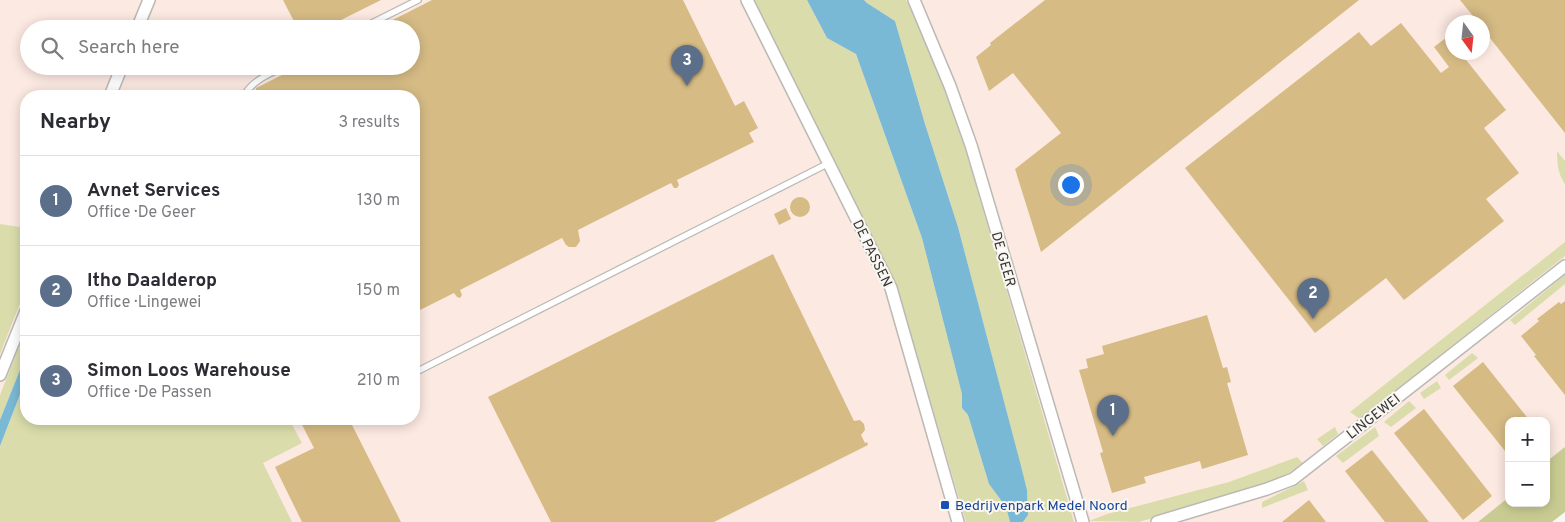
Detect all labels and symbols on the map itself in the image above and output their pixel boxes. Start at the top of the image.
north arrow [1445,15,1490,60]
pin: 3 [671,45,703,86]
your location [1058,172,1084,198]
street label: DE PASSEN [848,217,895,290]
street label: DE GEER [987,230,1019,289]
pin: 2 [1297,278,1329,319]
street label: LINGEWEI [1344,391,1404,443]
pin: 1 [1097,395,1129,436]
place label: Bedrijvenpark Medel Noord [955,498,1128,515]
marker: Bedrijvenpark Medel Noord [939,499,951,511]

